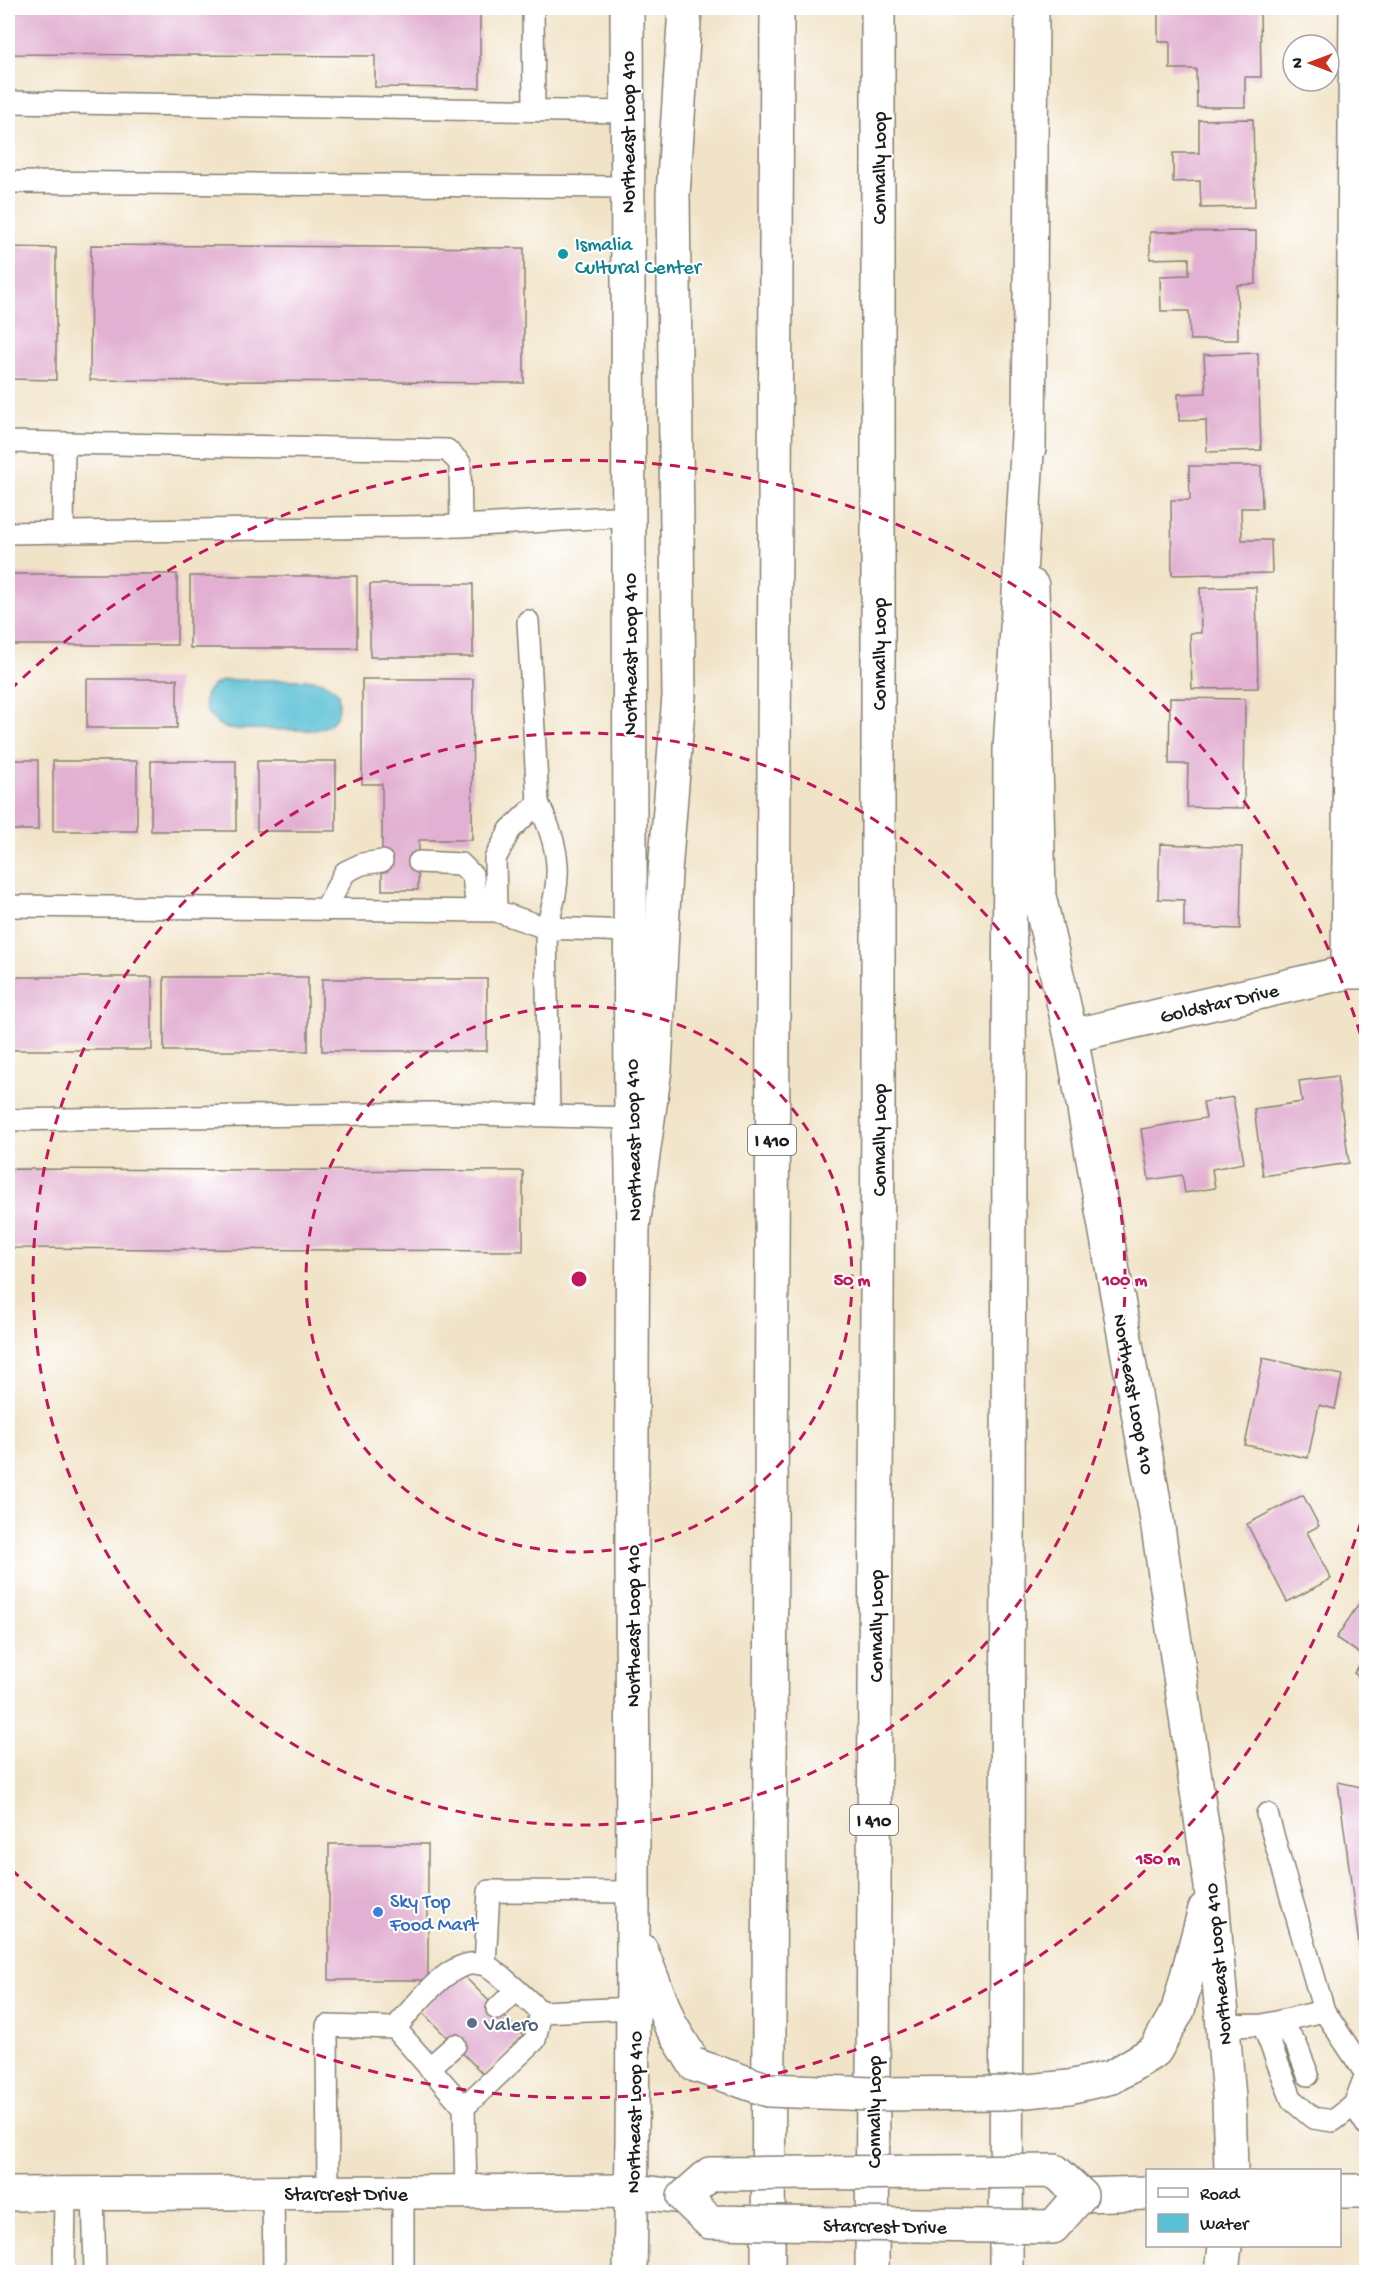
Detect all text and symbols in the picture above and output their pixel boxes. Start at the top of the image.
north arrow [1281,33,1341,93]
street label: Northeast Loop 410 [619,51,642,213]
text: N [1290,57,1309,68]
street label: Connally Loop [870,112,893,224]
place label: Ismalia Cultural Center [575,235,703,281]
marker: Ismalia Cultural Center [556,247,570,261]
street label: Northeast Loop 410 [621,573,644,735]
street label: Connally Loop [870,598,893,710]
street label: Goldstar Drive [1158,980,1282,1030]
street label: Northeast Loop 410 [623,1058,648,1221]
street label: Connally Loop [870,1084,893,1196]
road number: I 410 [748,1125,796,1155]
centre of rings [569,1269,589,1289]
text: 50 m [834,1271,871,1292]
text: 100 m [1102,1271,1148,1292]
street label: Northeast Loop 410 [1106,1313,1157,1477]
street label: Northeast Loop 410 [624,1545,647,1707]
street label: Connally Loop [867,1570,890,1682]
road number: I 410 [850,1805,898,1835]
text: 150 m [1135,1850,1180,1871]
street label: Northeast Loop 410 [1202,1882,1239,2046]
place label: Sky Top Food Mart [389,1892,480,1938]
marker: Sky Top Food Mart [371,1905,385,1919]
place label: Valero [483,2015,538,2038]
marker: Valero [465,2016,479,2030]
street label: Northeast Loop 410 [624,2031,649,2194]
street label: Connally Loop [865,2056,888,2168]
legend [1146,2169,1341,2247]
street label: Starcrest Drive [284,2185,409,2208]
text: Road [1200,2185,1241,2206]
text: Water [1200,2215,1250,2236]
street label: Starcrest Drive [823,2216,948,2241]

